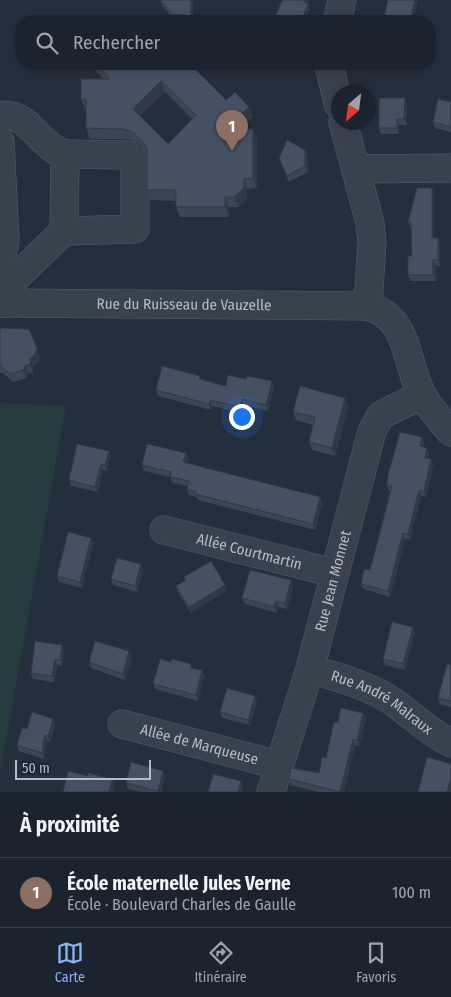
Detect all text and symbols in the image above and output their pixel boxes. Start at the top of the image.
search box [15,15,436,70]
icon: search [33,29,61,57]
text: Rechercher [73,31,160,54]
north arrow [331,85,376,130]
pin: 1 [216,110,248,151]
street label: Rue du Ruisseau de Vauzelle [97,295,271,314]
your location [229,404,255,430]
street label: Rue Jean Monnet [311,528,355,634]
street label: Allée Courtmartin [195,530,304,574]
street label: Rue André Malraux [329,667,437,739]
street label: Allée de Marqueuse [139,720,260,768]
scale bar [15,757,151,780]
text: 50 m [22,760,50,777]
text: À proximité [20,812,120,838]
text: École maternelle Jules Verne [67,872,291,895]
text: 1 [33,883,39,902]
text: 100 m [392,883,431,902]
text: École · Boulevard Charles de Gaulle [67,895,296,914]
tab: Carte [55,939,85,986]
tab: Itinéraire [194,939,247,986]
tab: Favoris [356,939,396,986]

